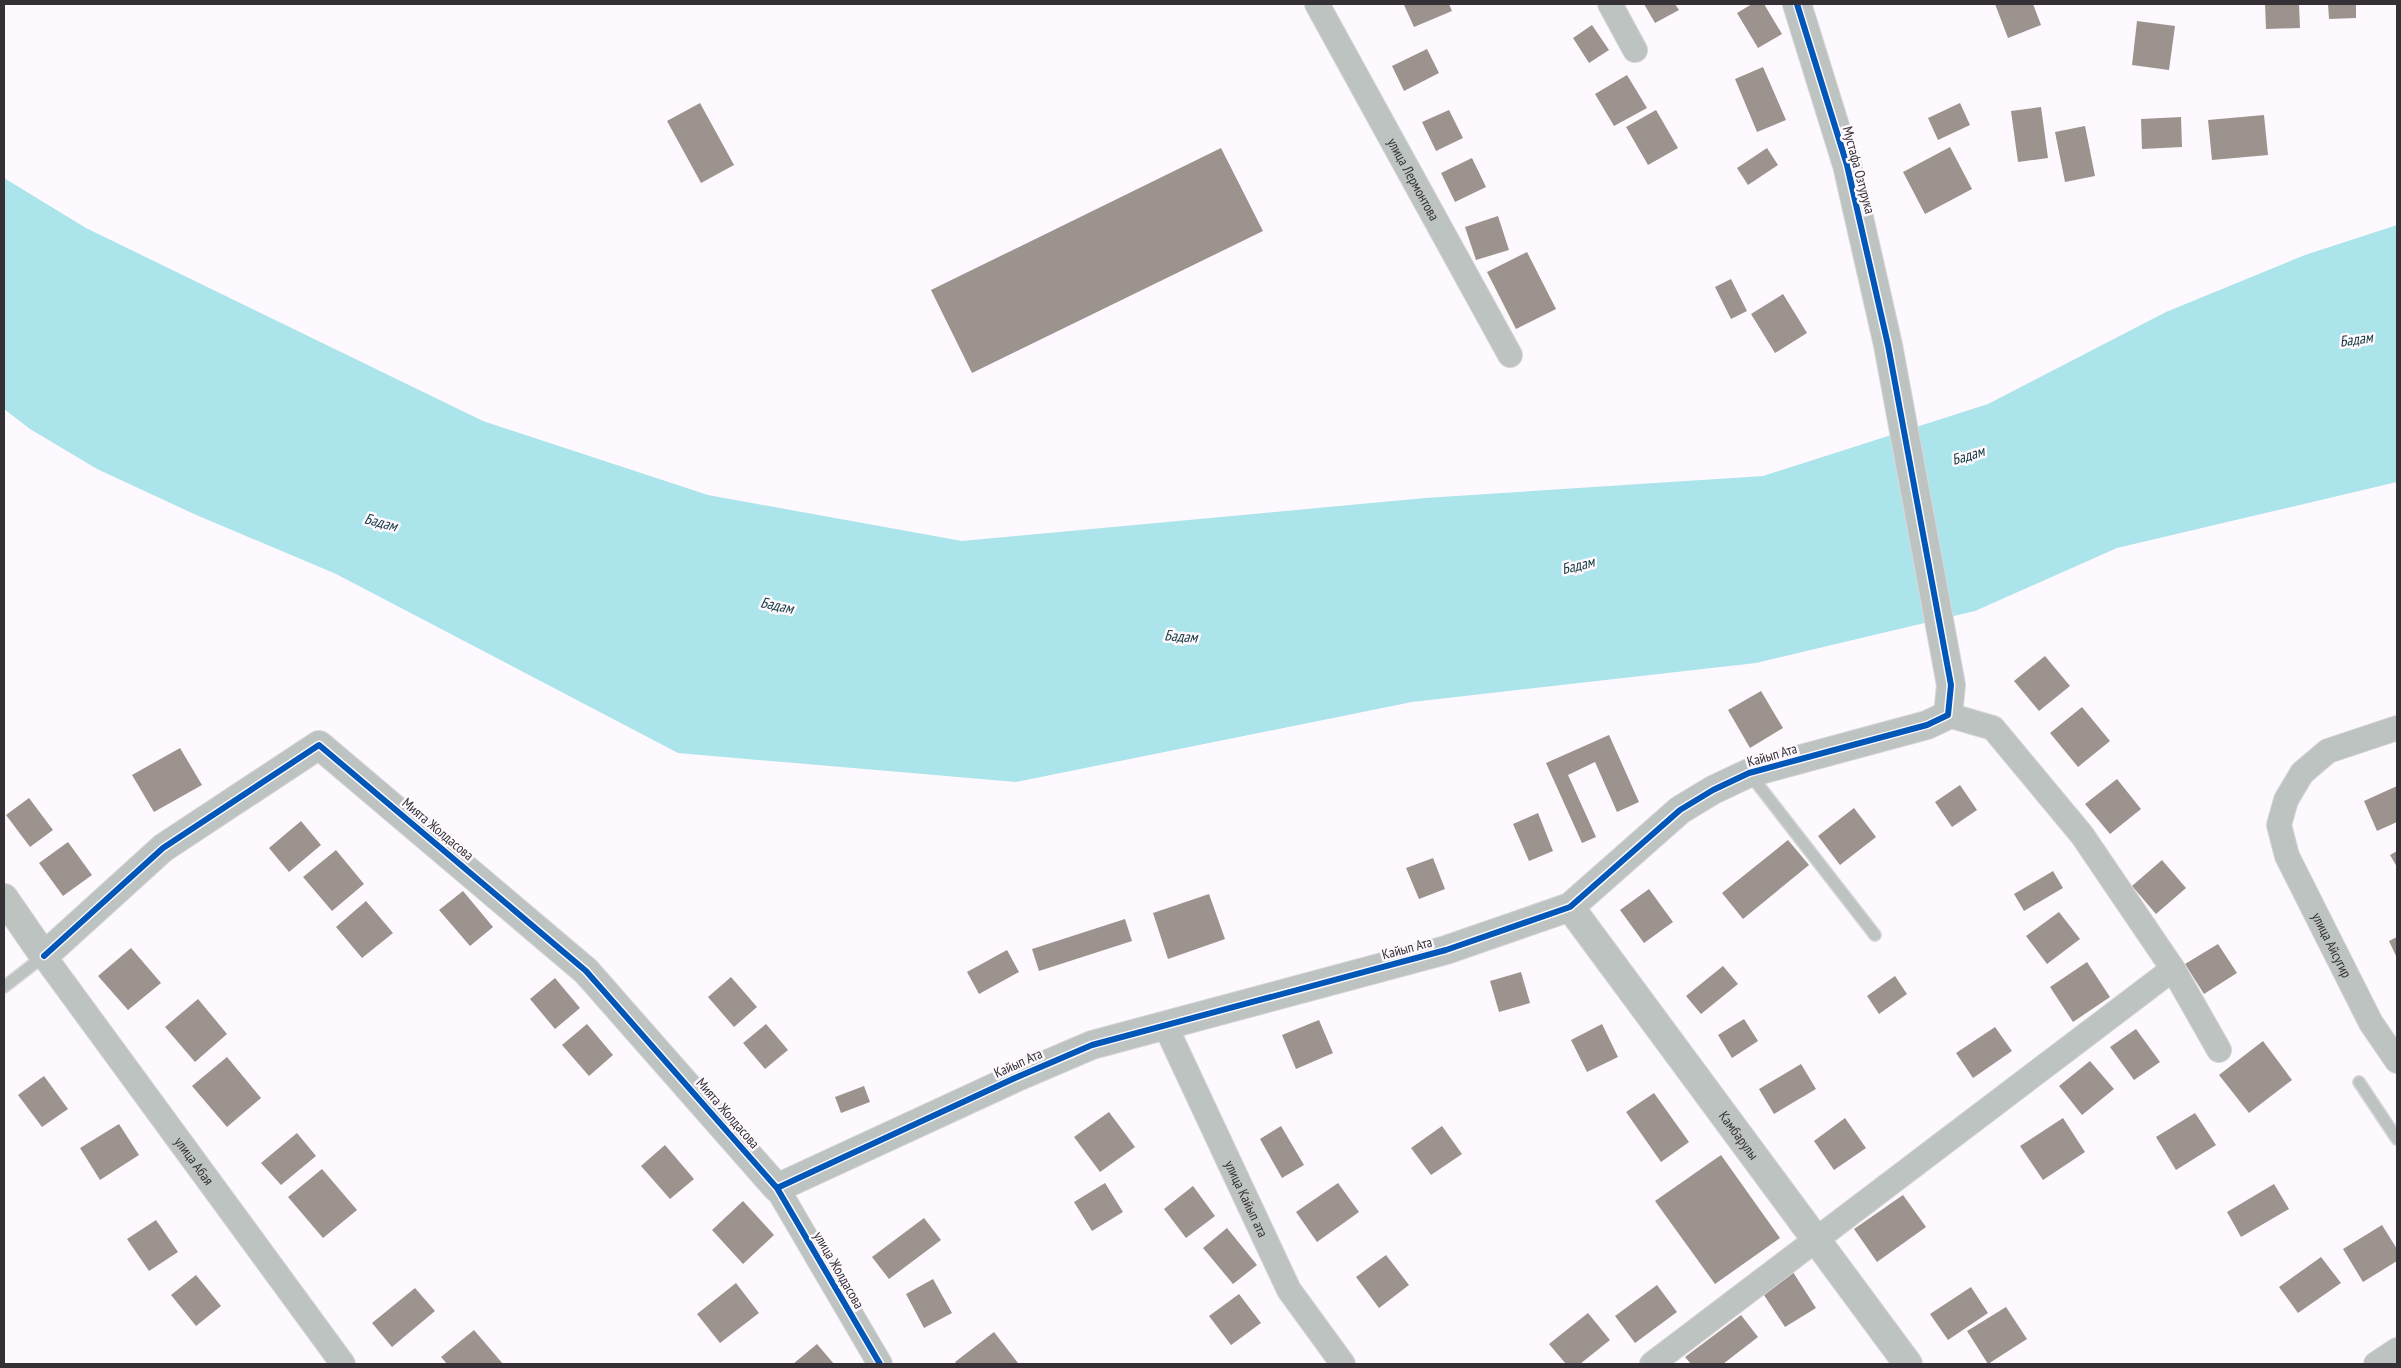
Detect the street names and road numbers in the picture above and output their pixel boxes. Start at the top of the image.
street label: Мустафа Озтурука [1839,124,1879,216]
street label: улица Лермонтова [1383,135,1443,224]
street label: Кайып Ата [1745,739,1799,771]
street label: Мията Жолдасова [399,794,477,864]
street label: улица Айсугир [2308,910,2356,981]
street label: Кайып Ата [1380,933,1434,963]
street label: Кайып Ата [991,1044,1045,1082]
street label: Мията Жолдасова [692,1074,764,1152]
street label: Камбарулы [1715,1108,1763,1163]
street label: улица Абая [171,1133,218,1188]
street label: улица Кайып ата [1221,1158,1272,1240]
street label: улица Жолдасова [810,1228,868,1312]

